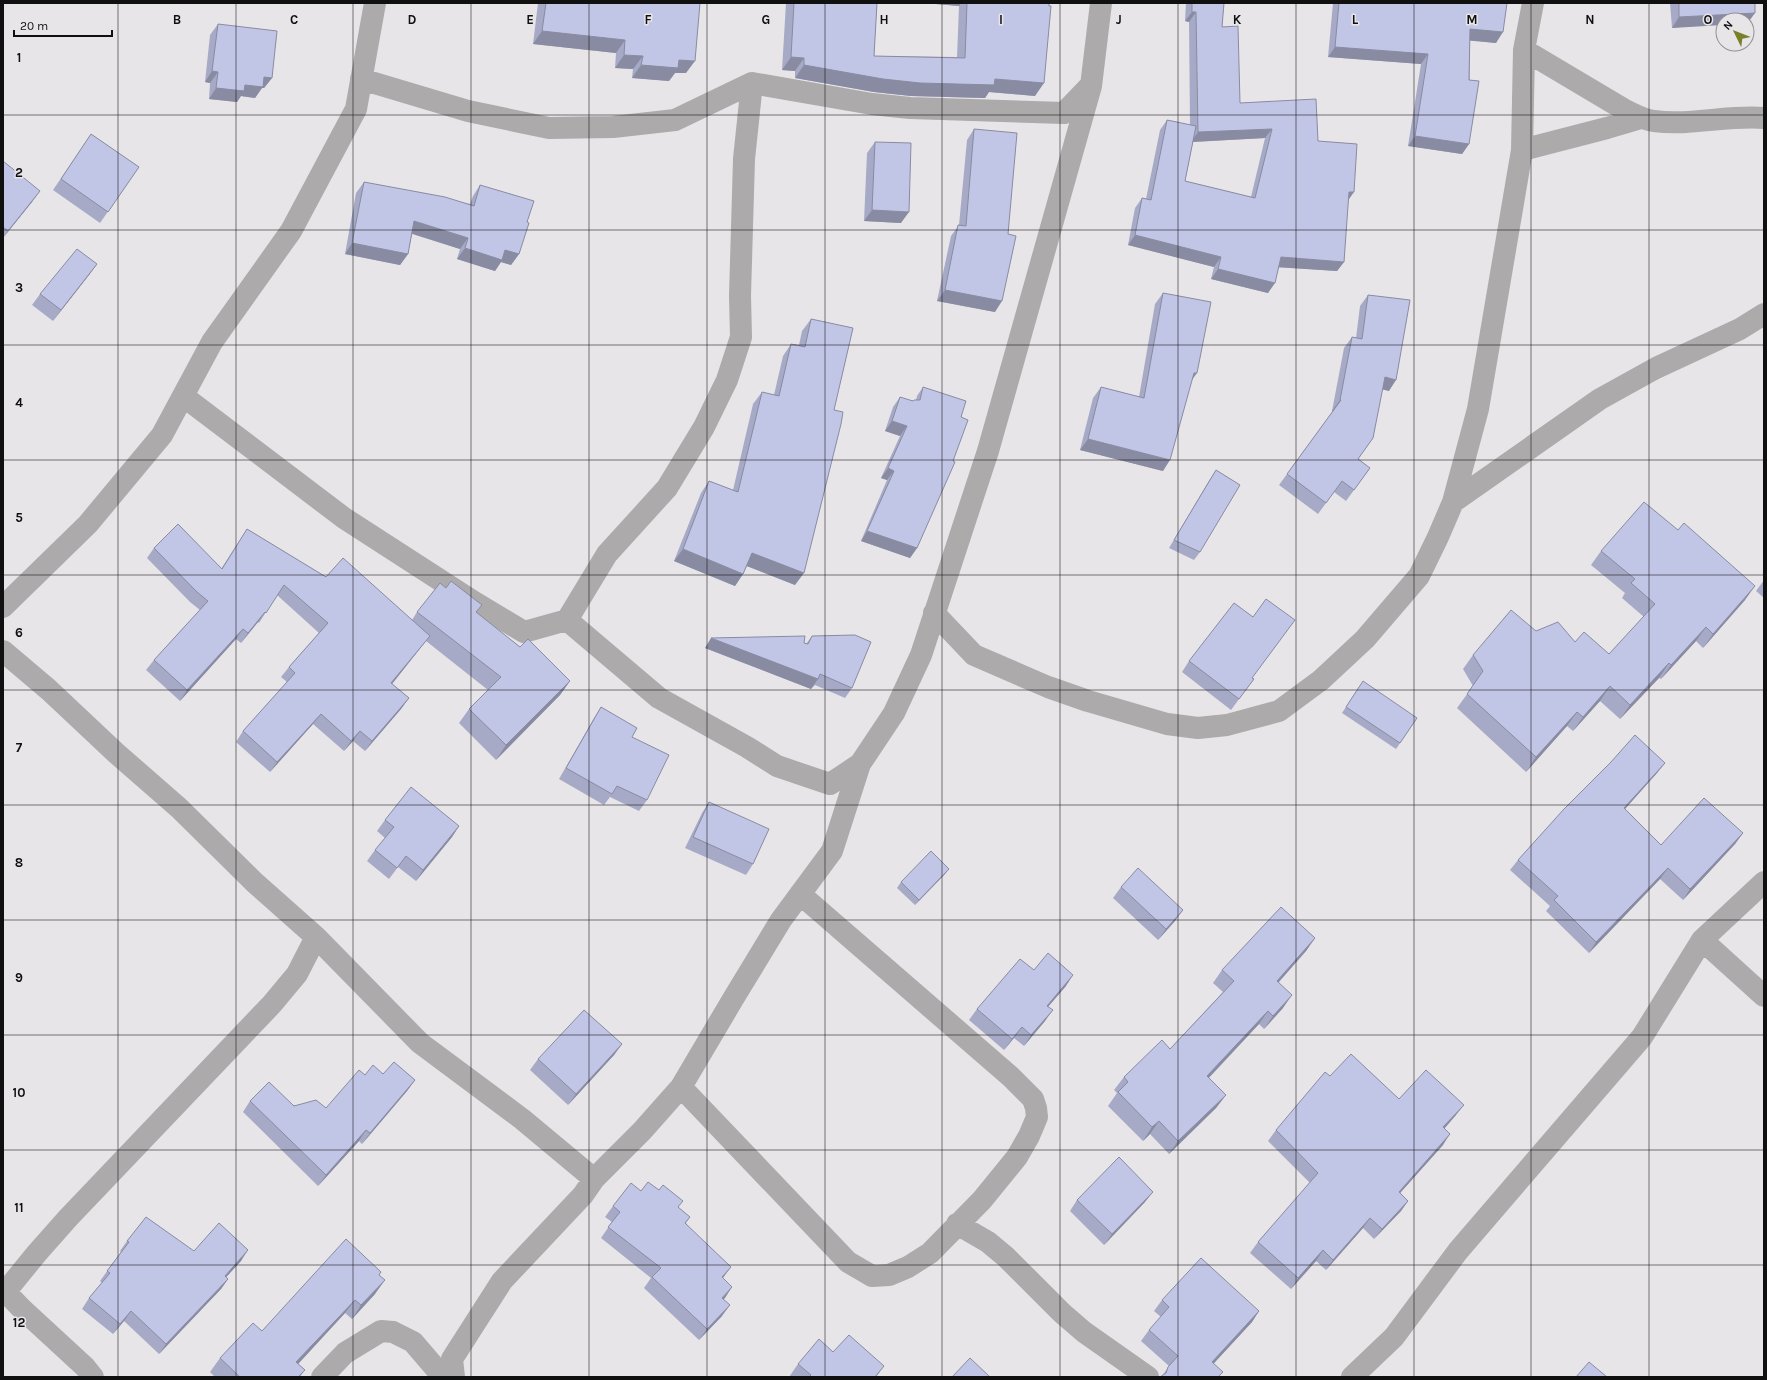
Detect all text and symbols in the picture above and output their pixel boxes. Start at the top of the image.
scale bar [14,12,112,38]
text: B [173,12,181,27]
text: C [290,12,298,27]
text: D [408,12,417,27]
text: E [526,12,534,27]
text: F [644,12,652,27]
text: G [762,12,770,27]
text: H [879,12,889,27]
text: I [999,12,1003,27]
text: J [1116,12,1122,27]
text: K [1233,12,1242,27]
text: L [1352,12,1359,27]
text: M [1466,12,1478,27]
text: N [1585,12,1595,27]
text: O [1704,12,1713,27]
north arrow [1715,12,1755,52]
text: N [1721,18,1735,33]
text: 20 m [20,19,48,33]
text: 1 [17,50,21,65]
text: 2 [15,165,23,180]
text: 3 [15,280,23,295]
text: 4 [15,395,23,410]
text: 5 [15,510,23,525]
text: 6 [15,625,23,640]
text: 7 [16,740,23,755]
text: 8 [15,855,23,870]
text: 9 [15,970,23,985]
text: 10 [13,1085,25,1100]
text: 11 [14,1200,24,1215]
text: 12 [13,1315,25,1330]

